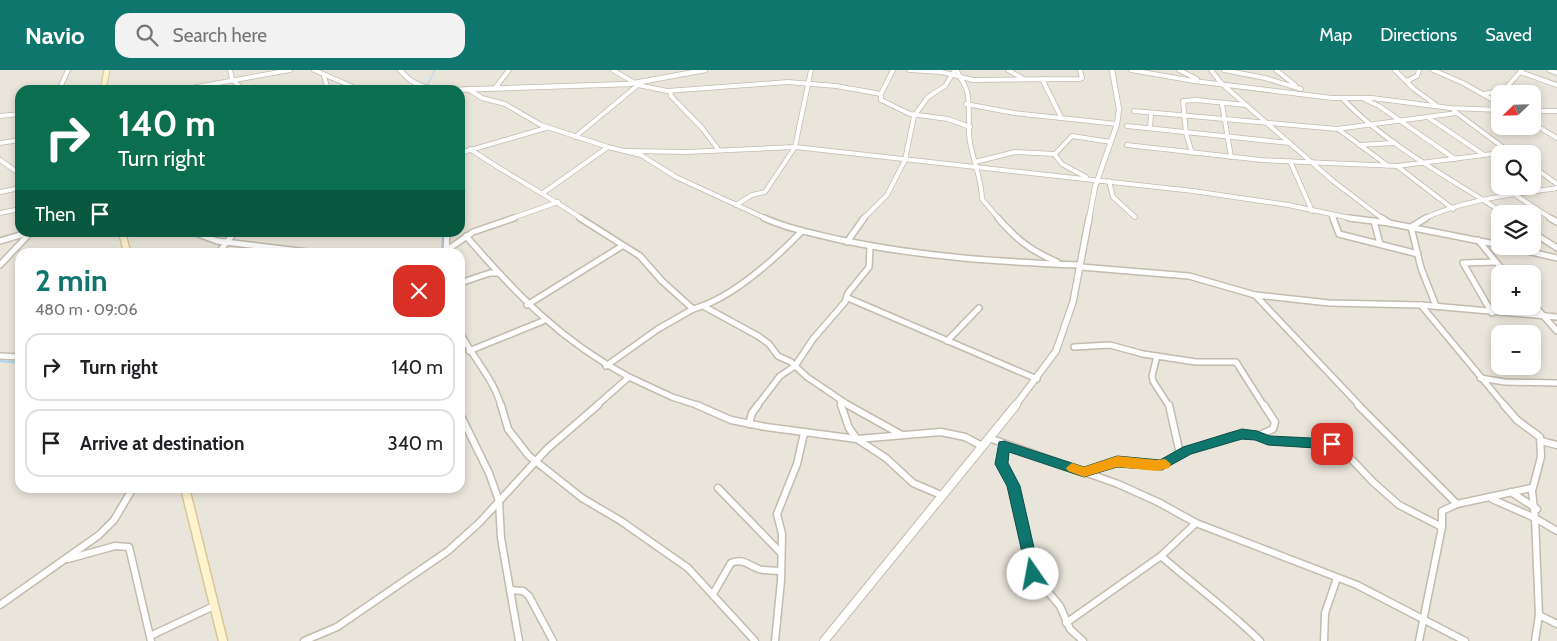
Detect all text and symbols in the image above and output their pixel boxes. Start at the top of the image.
search box [115,13,465,58]
text: Navio [25,21,85,50]
icon: search [133,21,161,49]
text: Search here [173,24,267,47]
text: Map [1319,24,1352,46]
text: Directions [1380,24,1457,46]
text: Saved [1485,24,1532,46]
north arrow [1491,85,1541,135]
map controls [1491,85,1541,375]
text: 140 m [118,102,216,145]
icon: right [35,105,100,170]
text: Turn right [118,145,205,172]
button: search [1491,145,1541,195]
icon: arrive [86,200,114,228]
text: Then [35,203,76,226]
button: layers [1491,205,1541,255]
text: 2 min [35,262,107,299]
button: close [393,265,445,317]
button: + [1491,265,1541,315]
text: 480 m · 09:06 [35,300,138,319]
button: − [1491,325,1541,375]
icon: right [37,353,65,381]
text: Turn right [80,356,158,379]
text: 140 m [392,356,443,379]
pin [1311,423,1353,465]
icon: arrive [37,429,65,457]
icon: arrive [1318,430,1346,458]
text: Arrive at destination [80,432,244,455]
text: 340 m [388,432,443,455]
position arrow [1006,547,1058,599]

